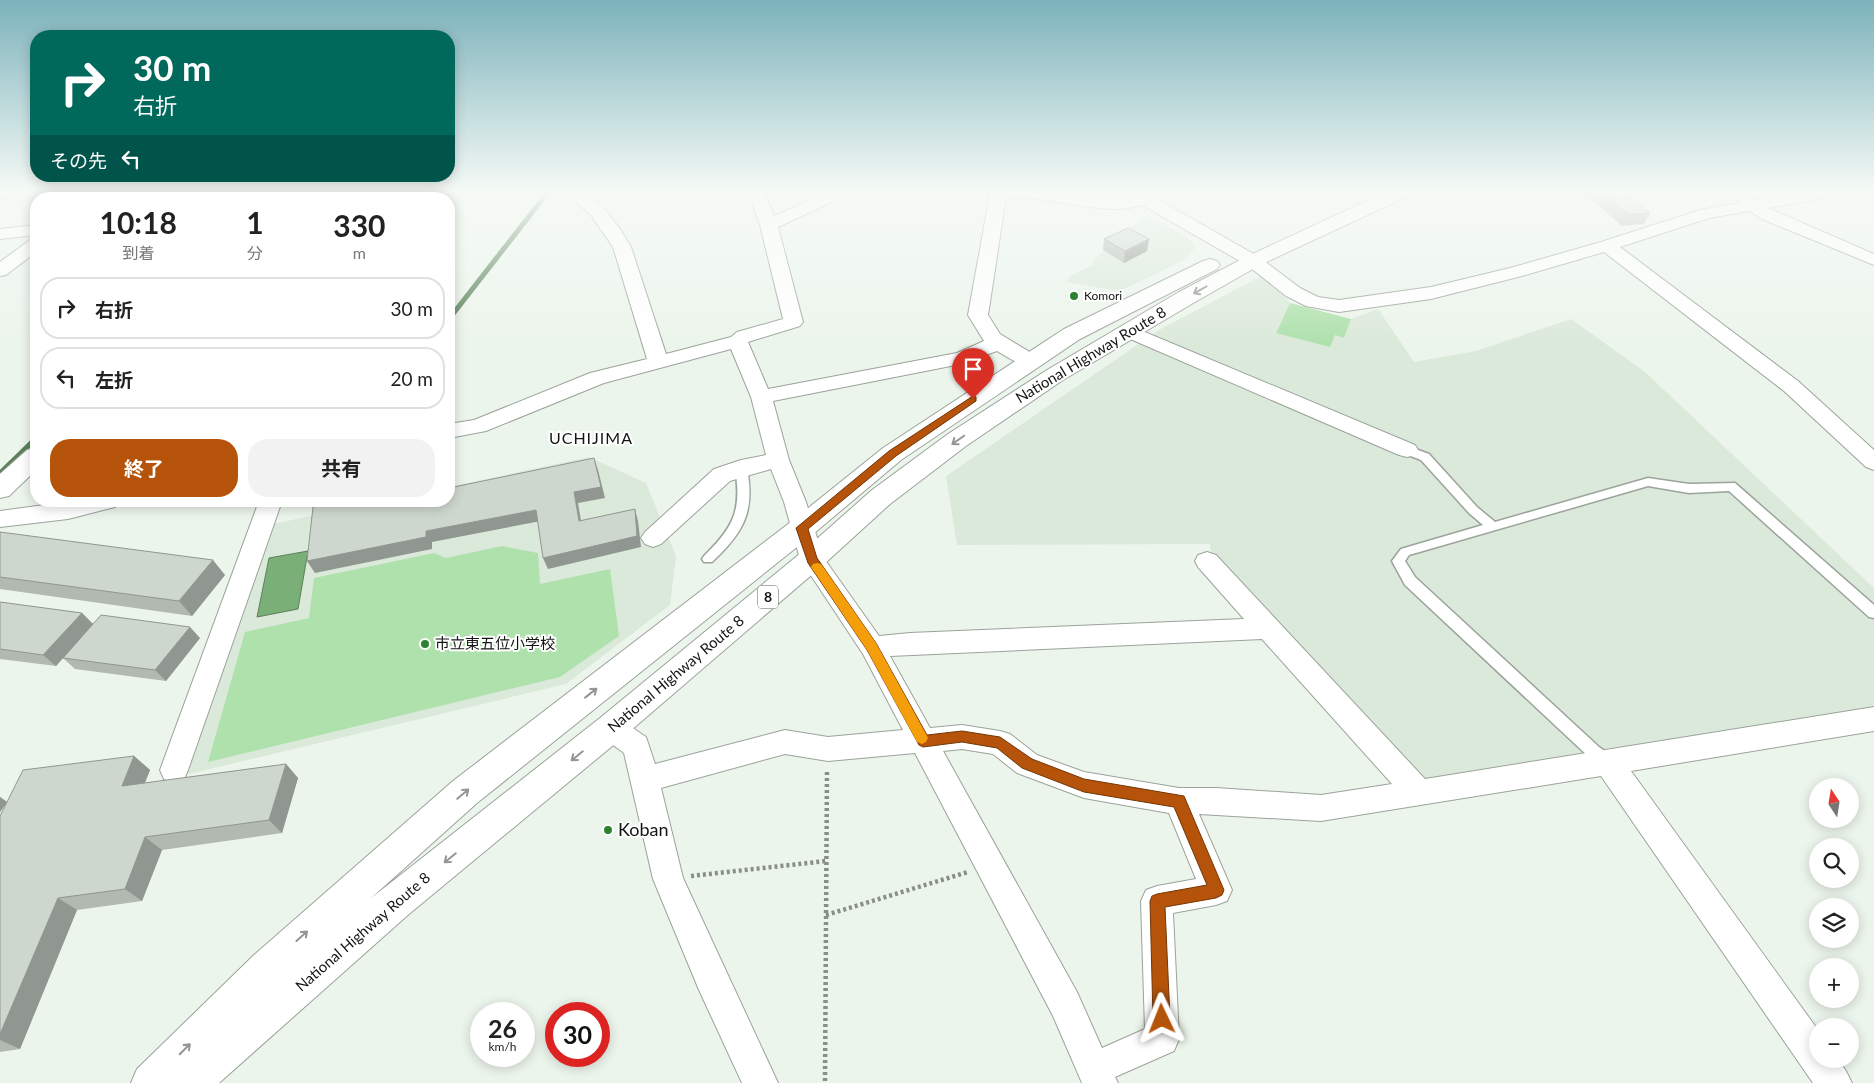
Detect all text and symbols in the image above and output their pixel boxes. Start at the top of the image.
text: 30 m [133,46,211,88]
icon: right [50,50,115,115]
text: 右折 [133,92,177,119]
icon: left [117,145,145,173]
text: その先 [50,149,107,172]
text: 10:18 [100,204,177,240]
text: 1 [246,204,264,240]
text: 330 [333,207,385,243]
text: 到着 [122,243,154,262]
text: 分 [247,243,263,262]
text: m [353,243,366,262]
one-way arrow [1193,285,1208,295]
place label: Komori [1084,288,1122,303]
marker: Komori [1068,290,1080,302]
icon: right [52,294,80,322]
text: 30 m [390,297,433,320]
text: 右折 [95,298,133,321]
street label: National Highway Route 8 [1012,302,1169,406]
pin [952,348,994,399]
icon: arrive [959,355,987,383]
icon: left [52,364,80,392]
text: 20 m [390,367,433,390]
text: 左折 [95,368,133,391]
district label: UCHIJIMA [549,428,633,447]
one-way arrow [951,435,965,445]
button: 終了 [50,439,238,497]
button: 共有 [248,439,435,497]
road number: 8 [758,586,778,608]
street label: National Highway Route 8 [604,611,747,736]
place label: 市立東五位小学校 [435,634,555,652]
marker: 市立東五位小学校 [419,638,431,650]
one-way arrow [584,688,597,699]
one-way arrow [571,750,584,761]
north arrow [1809,778,1859,828]
map controls [1809,778,1859,1068]
one-way arrow [457,788,470,799]
place label: Koban [618,818,669,840]
marker: Koban [602,824,614,836]
button: search [1809,838,1859,888]
one-way arrow [444,852,457,863]
street label: National Highway Route 8 [291,868,433,995]
button: layers [1809,898,1859,948]
one-way arrow [296,930,309,942]
button: + [1809,958,1859,1008]
position arrow [1135,992,1187,1044]
speed limit sign: 30 [545,1002,610,1067]
text: 26 [488,1013,517,1043]
button: − [1809,1018,1859,1068]
text: km/h [488,1039,517,1054]
one-way arrow [179,1043,191,1055]

